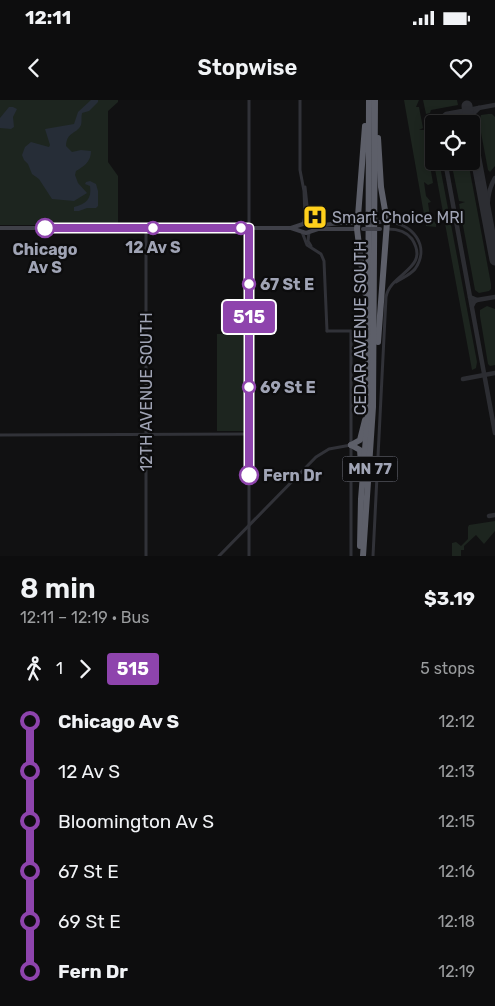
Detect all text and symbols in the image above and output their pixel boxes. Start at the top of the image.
text: 12:11 [25,6,71,29]
icon: back [20,54,48,82]
text: Stopwise [198,54,297,81]
icon: heart [447,54,475,82]
map controls [425,115,480,170]
button: locate [425,115,480,170]
hospital icon: Smart Choice MRI [302,204,328,230]
place label: Smart Choice MRI [332,208,464,227]
marker: Chicago Av S [35,218,55,238]
marker: 12 Av S [146,221,160,235]
unlabelled marker [234,221,248,235]
place label: 12 Av S [125,238,181,257]
place label: Chicago Av S [12,240,78,277]
street label: CEDAR AVENUE SOUTH [351,241,370,415]
place label: 67 St E [260,275,314,294]
marker: 67 St E [242,277,256,291]
line badge: 515 [220,301,278,333]
text: 515 [233,306,265,328]
street label: 12TH AVENUE SOUTH [137,312,156,472]
place label: 69 St E [260,378,316,397]
marker: 69 St E [242,380,256,394]
road number: MN 77 [342,456,398,482]
marker: Fern Dr [239,465,259,485]
place label: Fern Dr [263,466,323,485]
text: 8 min [20,572,96,605]
text: $3.19 [424,587,475,610]
text: 12:11 – 12:19 · Bus [20,608,149,627]
icon: walk [20,655,48,683]
icon: forward [71,655,99,683]
text: 515 [117,658,149,680]
text: 1 [56,659,63,678]
text: 5 stops [420,659,475,678]
text: Chicago Av S [58,710,179,733]
text: 12:12 [438,712,475,731]
text: 12 Av S [58,760,120,783]
text: 12:13 [438,762,475,781]
text: Bloomington Av S [58,810,214,833]
text: 12:15 [438,812,475,831]
text: 67 St E [58,860,119,883]
text: 12:16 [438,862,475,881]
text: 69 St E [58,910,121,933]
text: 12:18 [438,912,475,931]
text: Fern Dr [58,960,128,983]
text: 12:19 [438,962,475,981]

